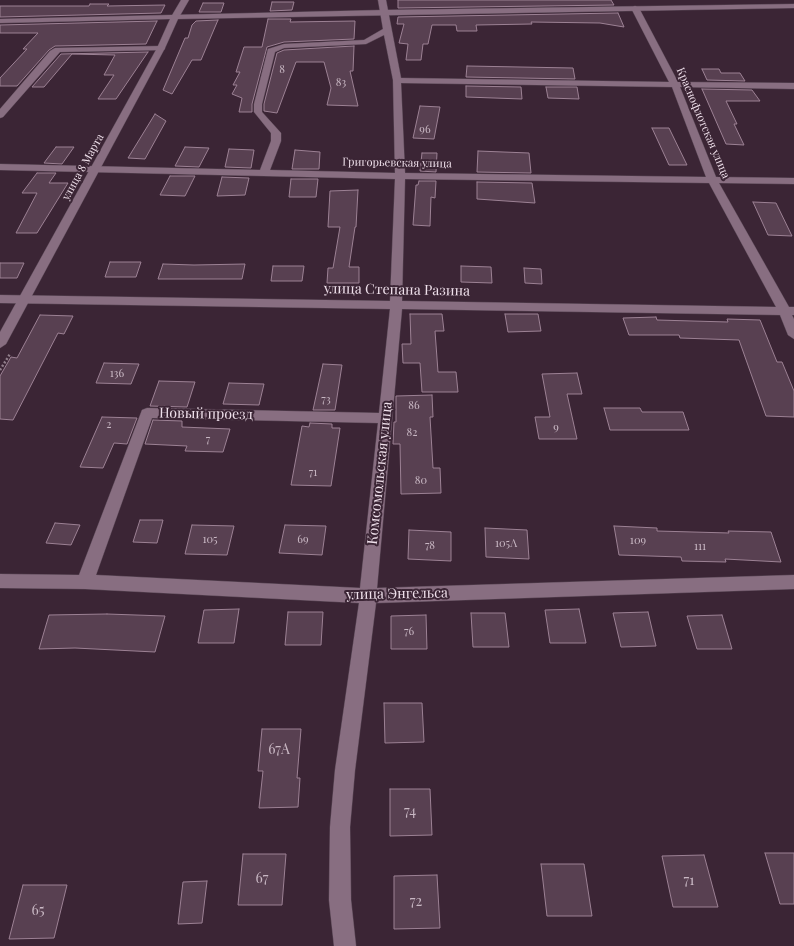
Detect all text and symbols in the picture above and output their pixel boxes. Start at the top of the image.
house number: 8 [279,63,285,77]
street label: Краснофлотская улица [674,66,732,180]
house number: 83 [336,76,346,90]
house number: 96 [419,123,431,137]
street label: улица 8 Марта [59,131,107,203]
street label: Григорьевская улица [342,155,452,171]
street label: улица Степана Разина [324,280,470,300]
house number: 136 [110,367,124,381]
house number: 73 [321,393,331,407]
house number: 86 [408,399,420,413]
street label: Комсомольская улица [364,401,396,545]
street label: Новый проезд [159,405,253,423]
house number: 2 [106,418,112,432]
house number: 9 [553,421,559,435]
house number: 82 [407,426,417,440]
house number: 7 [206,433,210,447]
house number: 71 [309,466,317,480]
house number: 80 [415,474,427,488]
house number: 105 [202,533,218,547]
house number: 69 [297,533,309,547]
house number: 109 [630,534,646,548]
house number: 105А [495,537,517,551]
house number: 78 [425,539,435,553]
house number: 111 [694,540,706,554]
street label: улица Энгельса [346,585,448,603]
house number: 76 [404,625,414,639]
house number: 67А [268,742,290,758]
house number: 74 [404,804,416,820]
house number: 67 [256,871,268,887]
house number: 71 [684,873,694,889]
house number: 72 [410,894,422,910]
house number: 65 [31,903,45,919]

